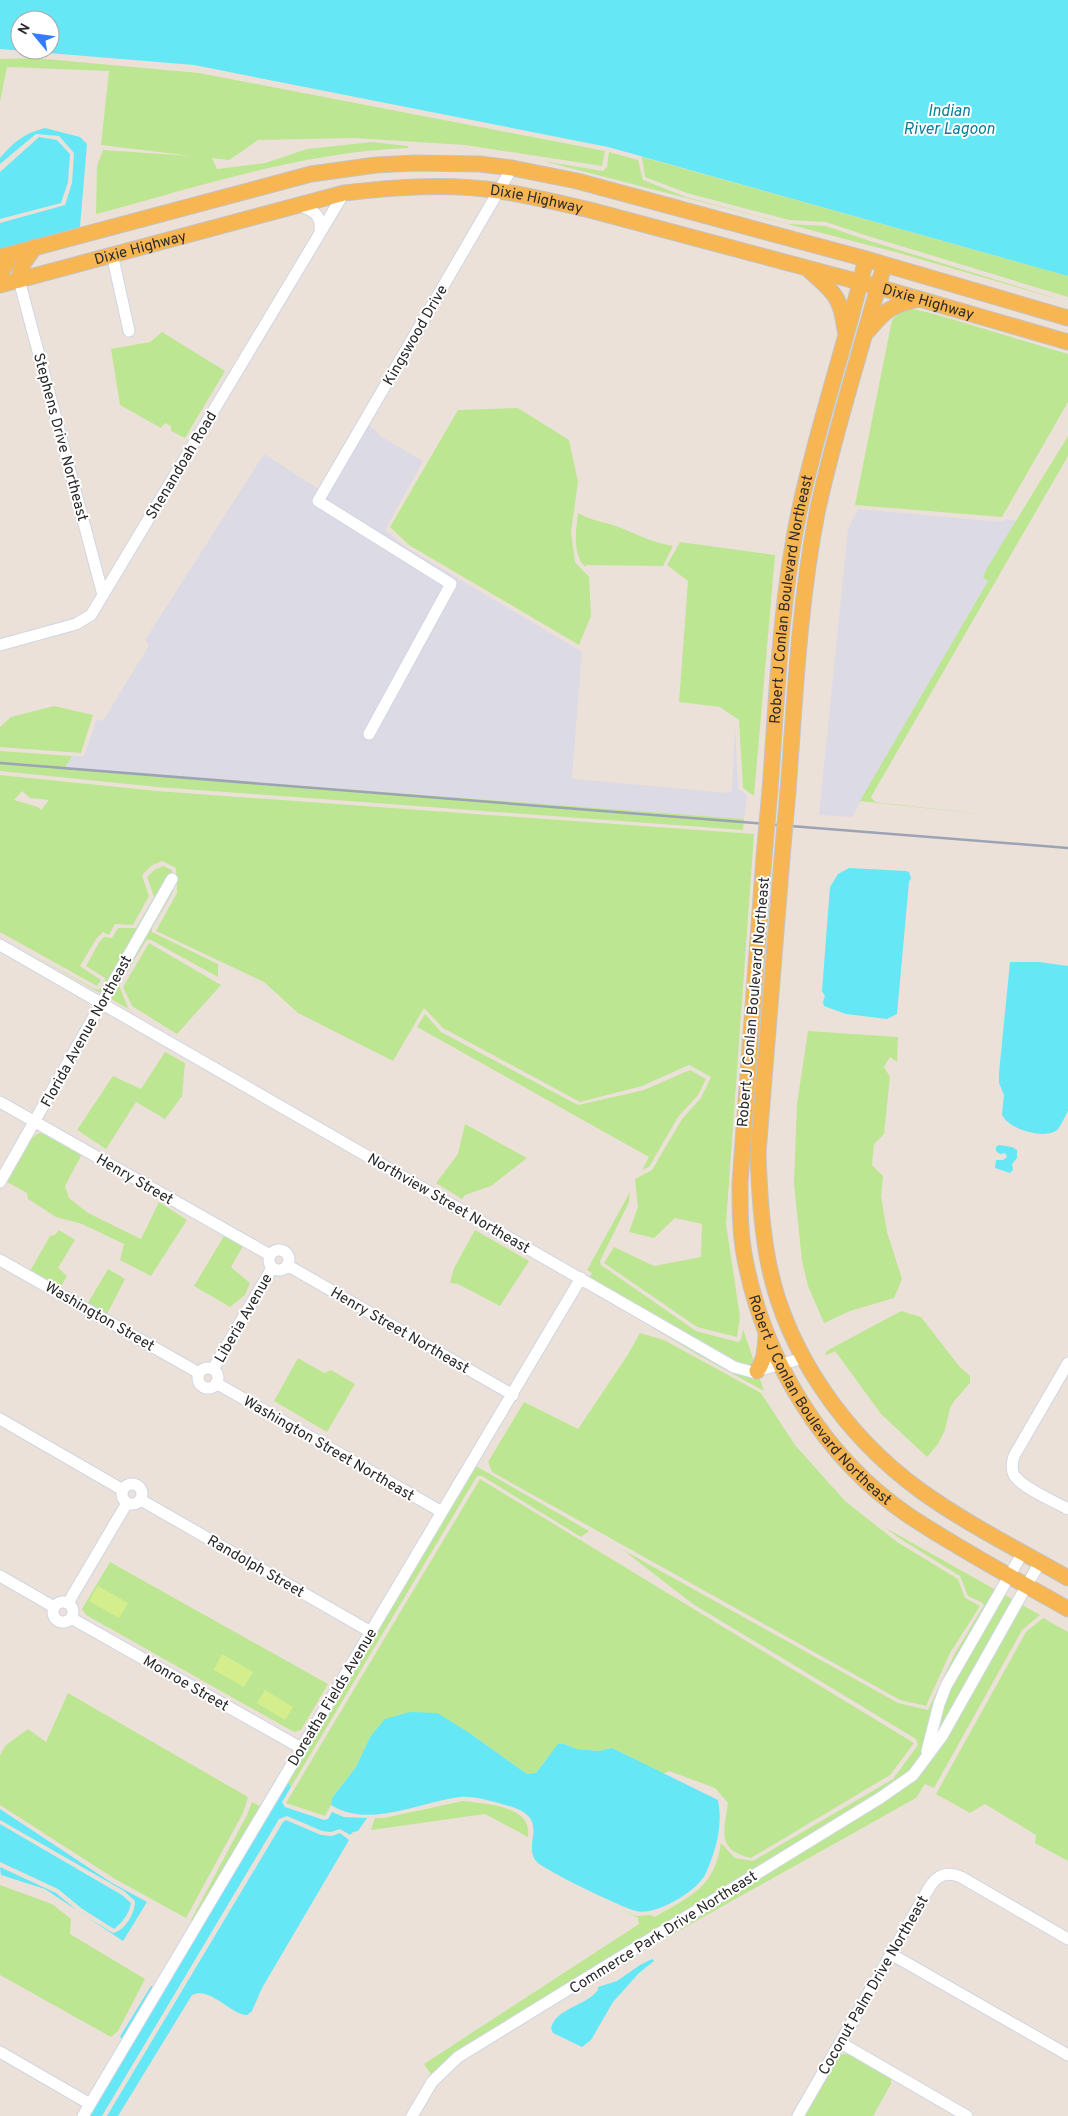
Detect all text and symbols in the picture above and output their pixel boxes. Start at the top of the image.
north arrow [10,10,60,60]
text: N [15,21,35,38]
water label: Indian River Lagoon [903,102,995,140]
street label: Dixie Highway [489,182,585,219]
street label: Dixie Highway [92,228,189,270]
street label: Dixie Highway [880,281,976,325]
street label: Kingswood Drive [380,282,453,389]
street label: Stephens Drive Northeast [28,351,91,524]
street label: Shenandoah Road [143,408,222,523]
street label: Robert J Conlan Boulevard Northeast [767,473,818,725]
street label: Robert J Conlan Boulevard Northeast [734,876,775,1128]
street label: Florida Avenue Northeast [38,953,137,1111]
street label: Northview Street Northeast [363,1150,533,1259]
street label: Henry Street [92,1151,176,1210]
street label: Liberia Avenue [211,1271,277,1367]
street label: Washington Street [41,1278,158,1356]
street label: Henry Street Northeast [326,1284,472,1379]
street label: Robert J Conlan Boulevard Northeast [743,1293,895,1510]
street label: Washington Street Northeast [239,1392,417,1506]
street label: Randolph Street [203,1532,307,1603]
street label: Doreatha Fields Avenue [285,1625,382,1770]
street label: Monroe Street [139,1652,232,1717]
street label: Commerce Park Drive Northeast [566,1867,761,1999]
street label: Coconut Palm Drive Northeast [815,1893,934,2079]

